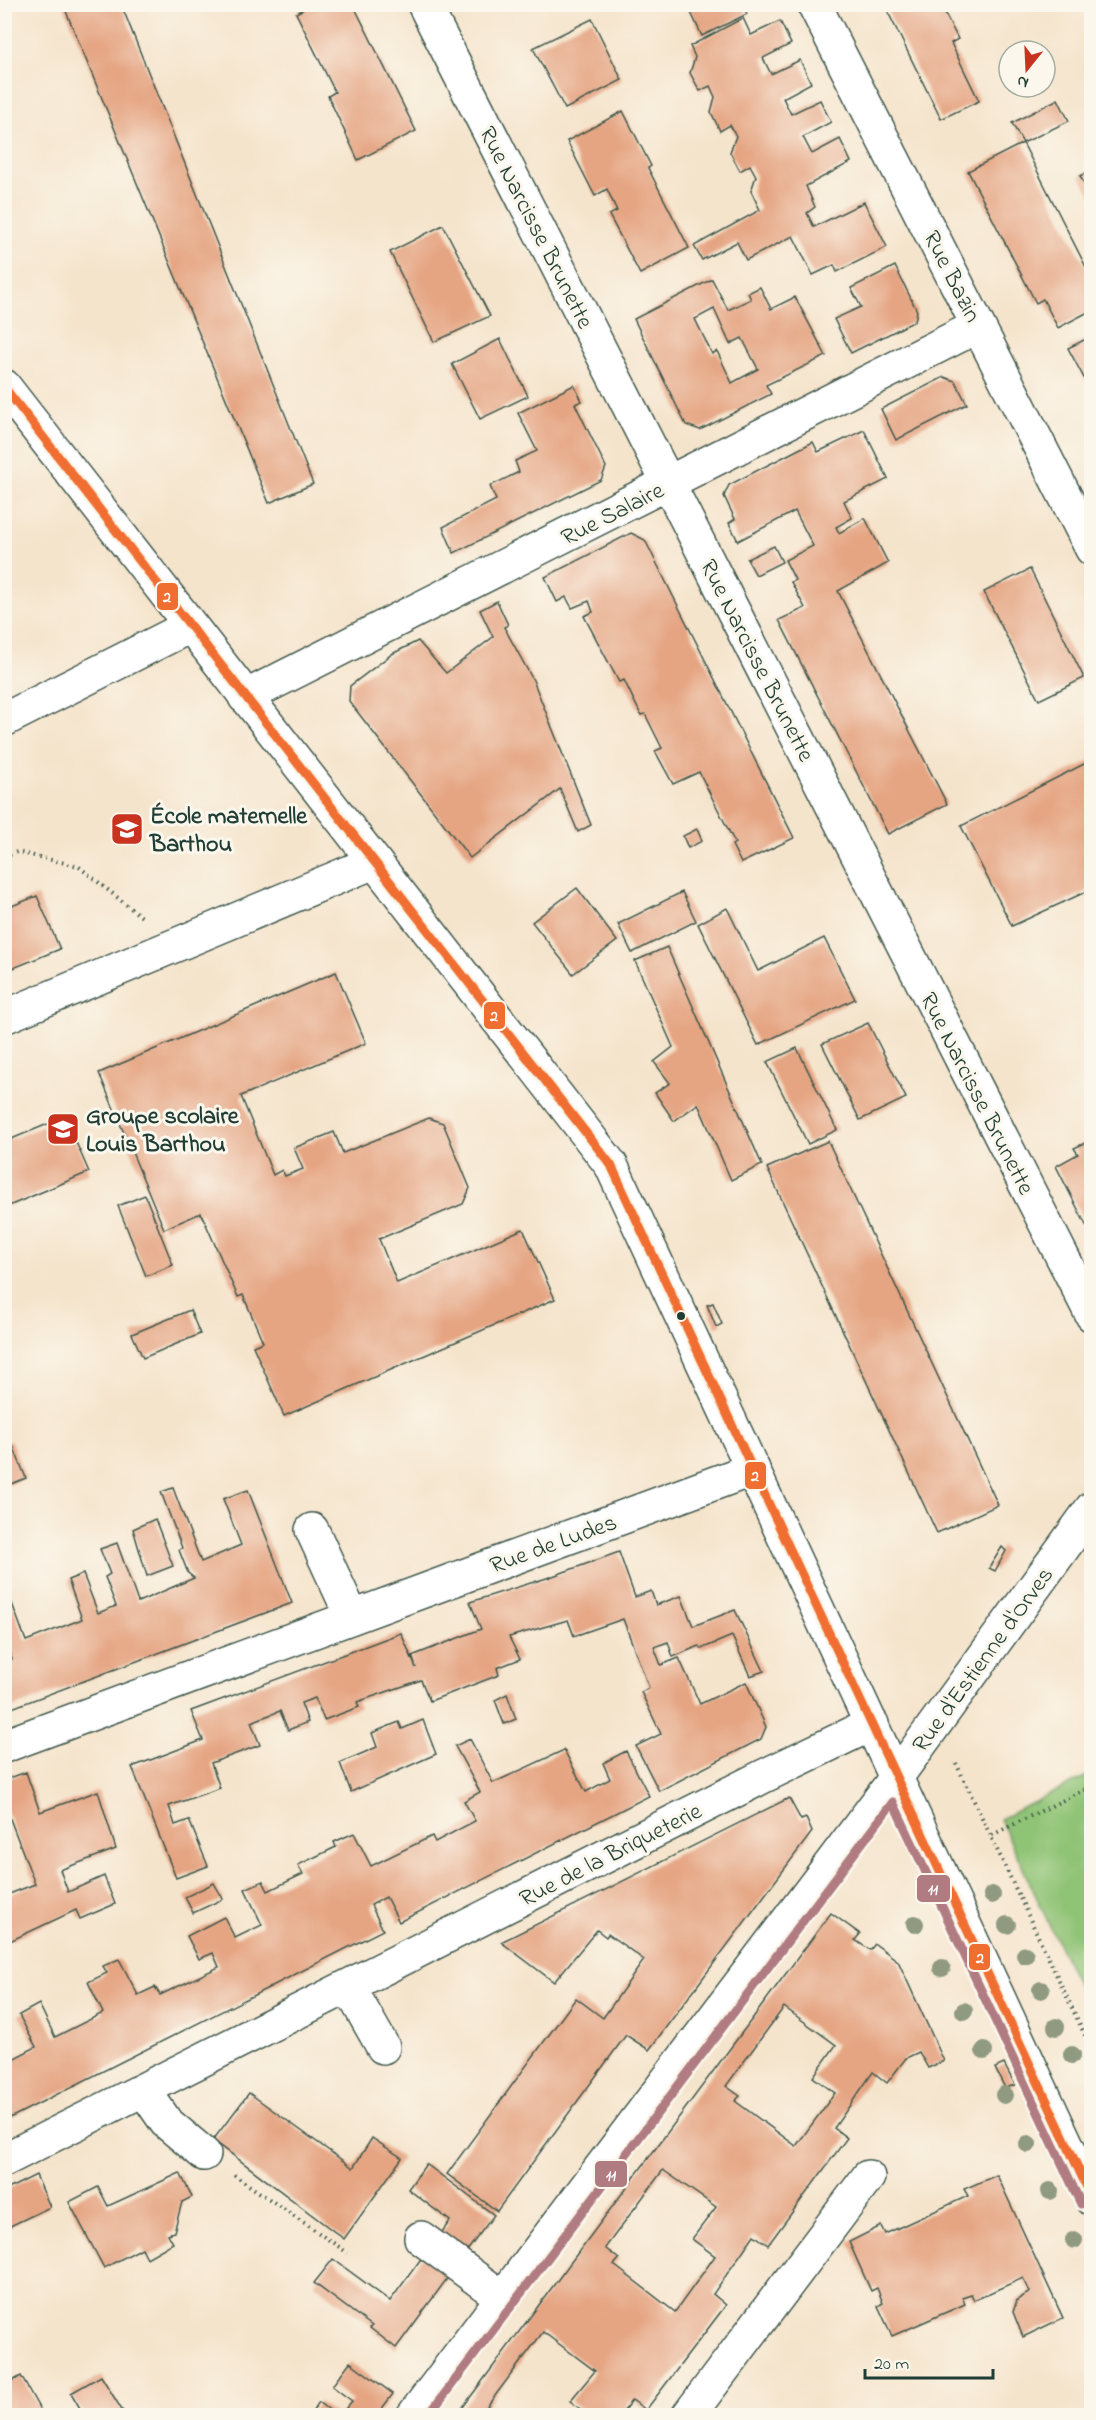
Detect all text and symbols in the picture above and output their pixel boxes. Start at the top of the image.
north arrow [997,39,1057,99]
text: N [1014,68,1032,94]
street label: Rue Narcisse Brunette [469,121,601,336]
street label: Rue Bazin [913,225,989,329]
street label: Rue Salaire [555,474,671,556]
street label: Rue Narcisse Brunette [690,554,822,769]
line badge: 2 [156,582,179,611]
text: 2 [162,586,171,610]
place label: École maternelle Barthou [149,800,308,863]
school or university icon: École maternelle Barthou [109,811,145,847]
street label: Rue Narcisse Brunette [910,987,1042,1202]
line badge: 2 [483,1001,506,1030]
text: 2 [489,1005,498,1029]
place label: Groupe scolaire Louis Barthou [86,1100,240,1163]
school or university icon: Groupe scolaire Louis Barthou [45,1111,81,1147]
unlabelled marker [675,1310,687,1322]
line badge: 2 [744,1461,767,1490]
text: 2 [750,1465,759,1489]
street label: Rue de Ludes [485,1506,622,1585]
street label: Rue d'Estienne d'Orves [905,1560,1063,1761]
street label: Rue de la Briqueterie [514,1795,709,1917]
line badge: 11 [916,1874,951,1903]
text: 11 [928,1878,939,1902]
line badge: 2 [968,1943,991,1971]
text: 2 [975,1947,984,1971]
line badge: 11 [594,2160,628,2188]
text: 11 [606,2164,617,2188]
scale bar [865,2342,992,2380]
text: 20 m [874,2352,909,2378]

